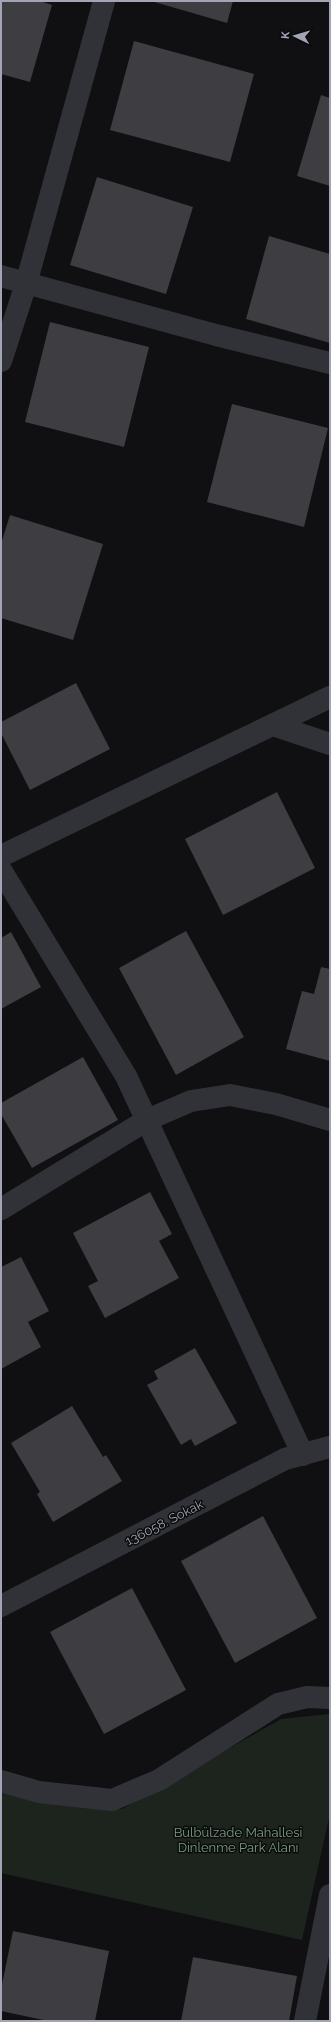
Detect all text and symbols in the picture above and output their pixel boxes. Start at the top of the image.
north arrow [275,16,315,56]
text: K [279,30,292,39]
street label: 136058. Sokak [123,1496,206,1549]
park label: Bülbülzade Mahallesi Dinlenme Park Alanı [174,1825,302,1855]

